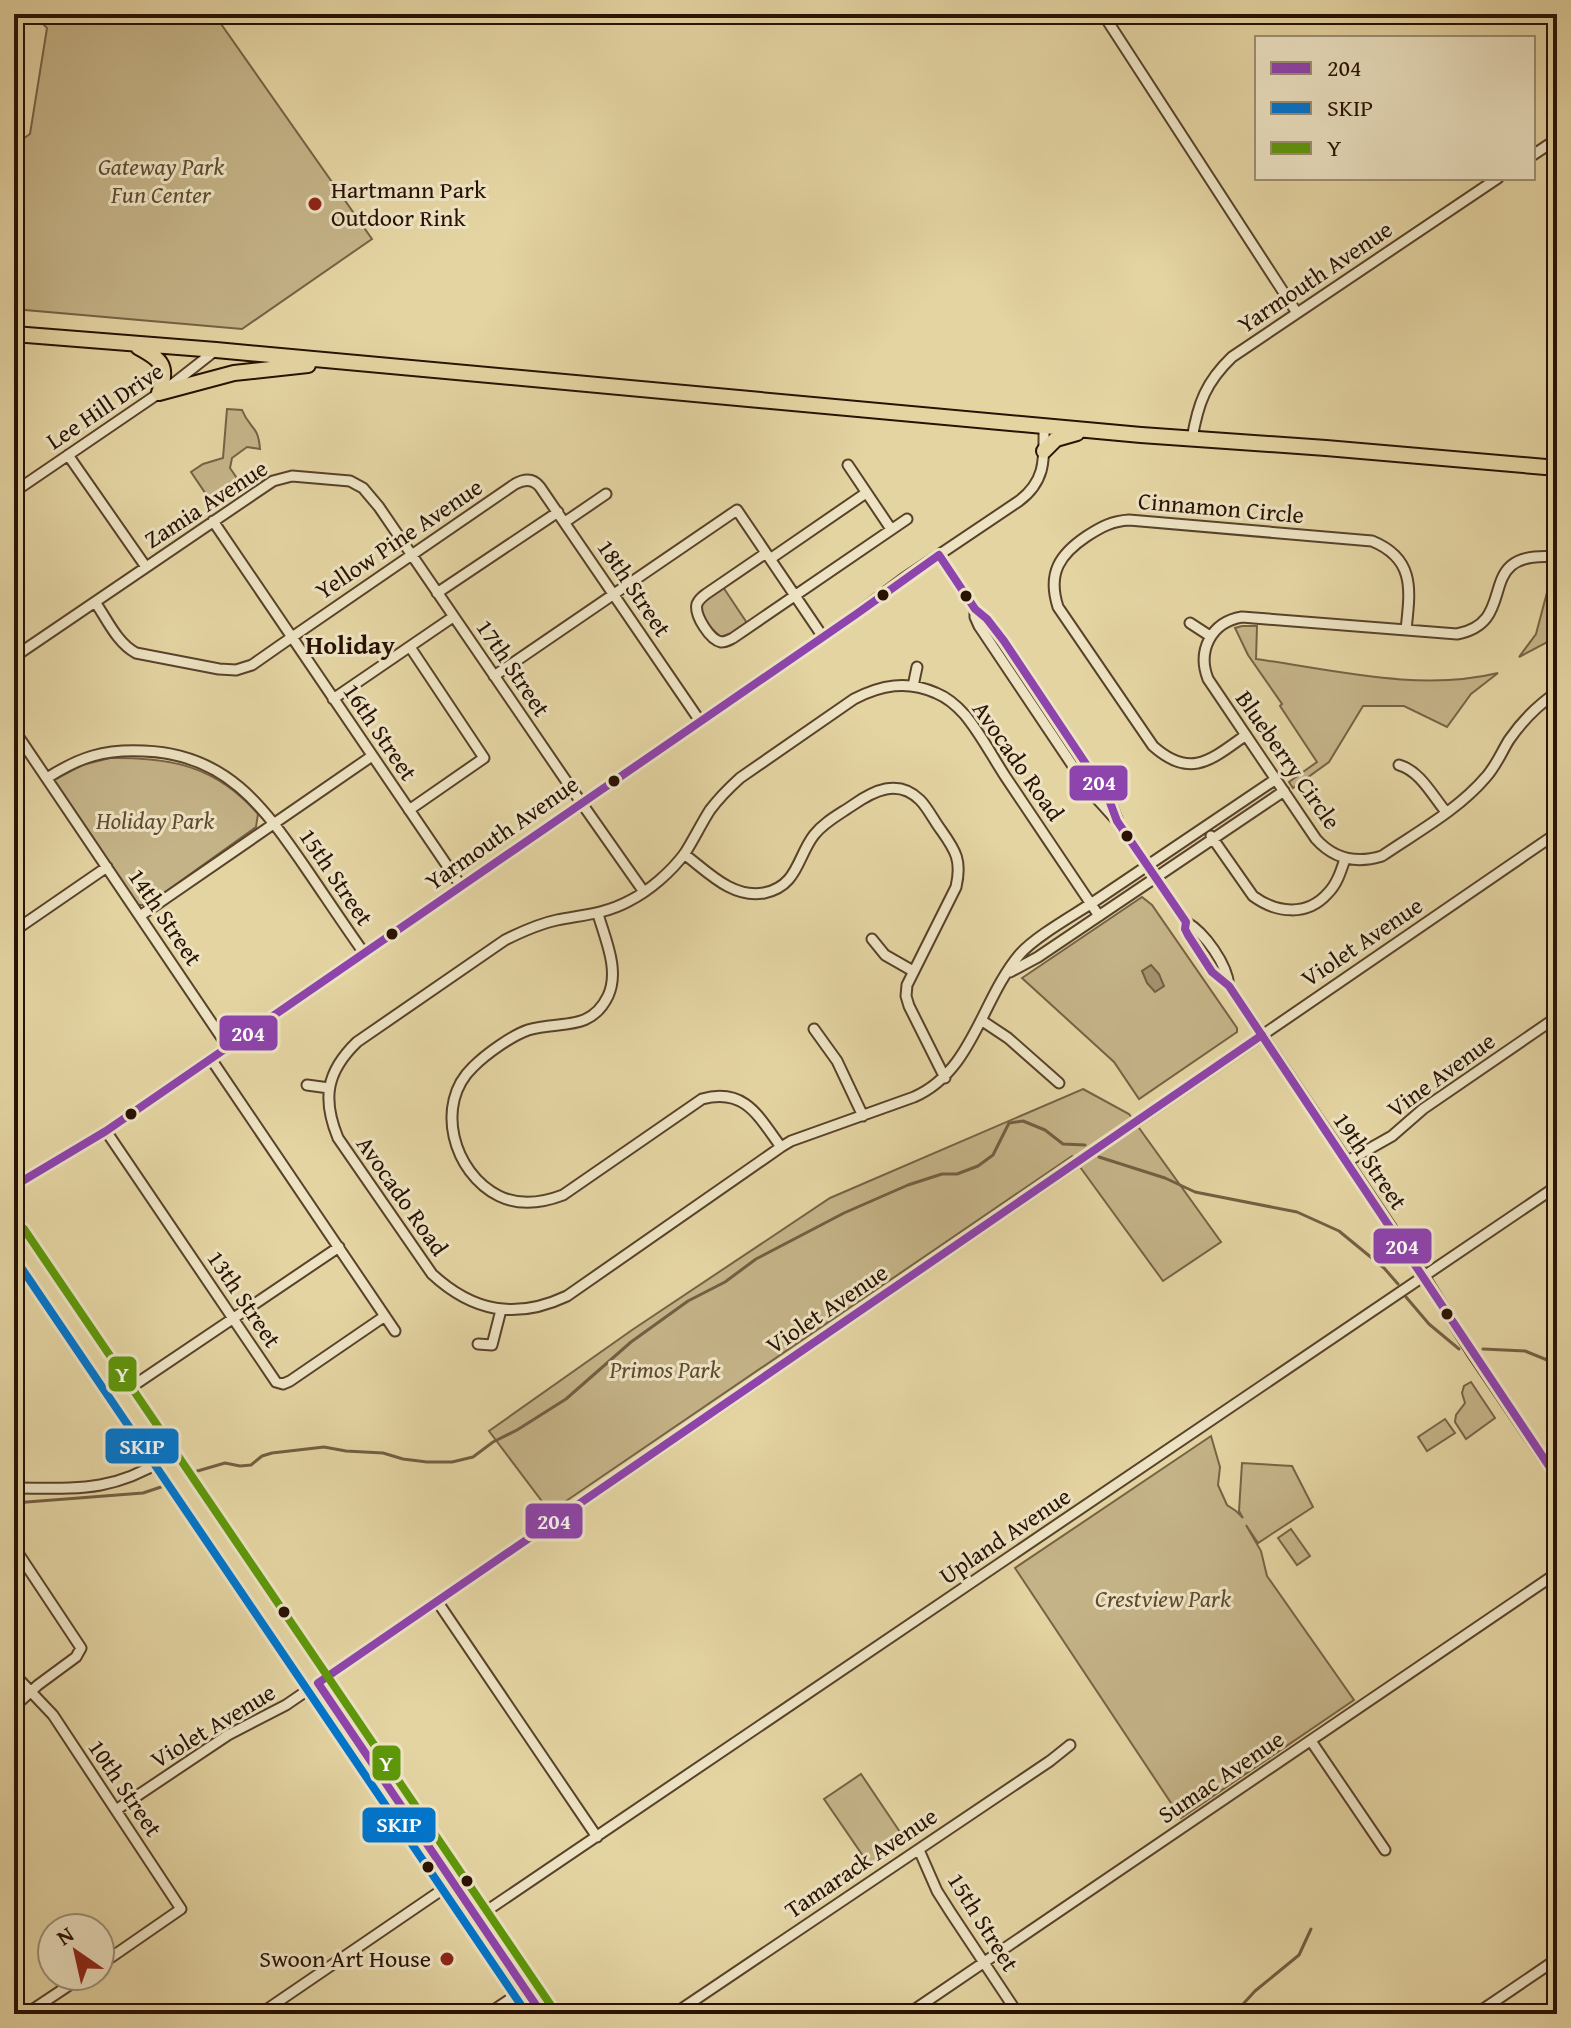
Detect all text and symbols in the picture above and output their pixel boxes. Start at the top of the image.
legend [1255,36,1535,180]
text: 204 [1327,50,1362,85]
text: SKIP [1327,90,1373,125]
text: Y [1327,130,1341,165]
park label: Gateway Park Fun Center [98,149,224,212]
place label: Hartmann Park Outdoor Rink [331,172,487,235]
marker: Hartmann Park Outdoor Rink [306,195,324,213]
street label: Yarmouth Avenue [1230,212,1399,341]
street label: Lee Hill Drive [39,353,170,458]
street label: Zamia Avenue [137,451,274,557]
street label: Yellow Pine Avenue [308,469,489,608]
street label: Cinnamon Circle [1137,483,1305,532]
street label: 18th Street [589,532,680,644]
unlabelled marker [875,587,891,603]
unlabelled marker [958,588,974,604]
street label: 17th Street [468,612,559,724]
district label: Holiday [305,625,395,664]
street label: 16th Street [335,676,426,788]
street label: Blueberry Circle [1227,683,1349,836]
street label: Avocado Road [964,693,1073,828]
line badge: 204 [1068,764,1129,802]
text: 204 [1082,766,1116,798]
street label: Yarmouth Avenue [418,767,585,899]
unlabelled marker [606,773,622,789]
park label: Holiday Park [95,803,214,838]
street label: 15th Street [291,821,382,933]
unlabelled marker [1119,828,1135,844]
street label: 14th Street [120,861,211,973]
street label: Violet Avenue [1294,888,1430,995]
unlabelled marker [384,926,400,942]
line badge: 204 [218,1014,279,1052]
text: 204 [231,1017,265,1049]
street label: Vine Avenue [1379,1023,1502,1126]
street label: 19th Street [1325,1105,1416,1217]
unlabelled marker [123,1106,139,1122]
street label: Avocado Road [348,1128,457,1263]
line badge: 204 [1372,1227,1433,1265]
text: 204 [1385,1230,1419,1262]
street label: 13th Street [199,1243,290,1355]
street label: Violet Avenue [759,1255,895,1362]
unlabelled marker [1439,1306,1455,1322]
park label: Primos Park [609,1352,720,1387]
line badge: Y [107,1355,138,1393]
text: Y [115,1358,129,1390]
line badge: SKIP [104,1427,180,1465]
text: SKIP [119,1430,165,1462]
street label: Upland Avenue [932,1479,1078,1593]
line badge: 204 [524,1502,584,1540]
text: 204 [537,1505,571,1537]
park label: Crestview Park [1095,1581,1231,1616]
unlabelled marker [276,1604,292,1620]
street label: Violet Avenue [144,1674,282,1777]
street label: Sumac Avenue [1151,1721,1291,1832]
street label: 10th Street [80,1732,171,1844]
line badge: Y [371,1744,402,1782]
text: Y [379,1747,393,1779]
street label: Tamarack Avenue [777,1799,944,1927]
line badge: SKIP [361,1806,437,1844]
text: SKIP [376,1808,422,1840]
unlabelled marker [420,1859,436,1875]
street label: 15th Street [939,1865,1028,1979]
unlabelled marker [459,1873,475,1889]
north arrow [36,1912,116,1992]
text: N [50,1918,80,1953]
place label: Swoon Art House [259,1941,431,1976]
marker: Swoon Art House [438,1950,456,1968]

